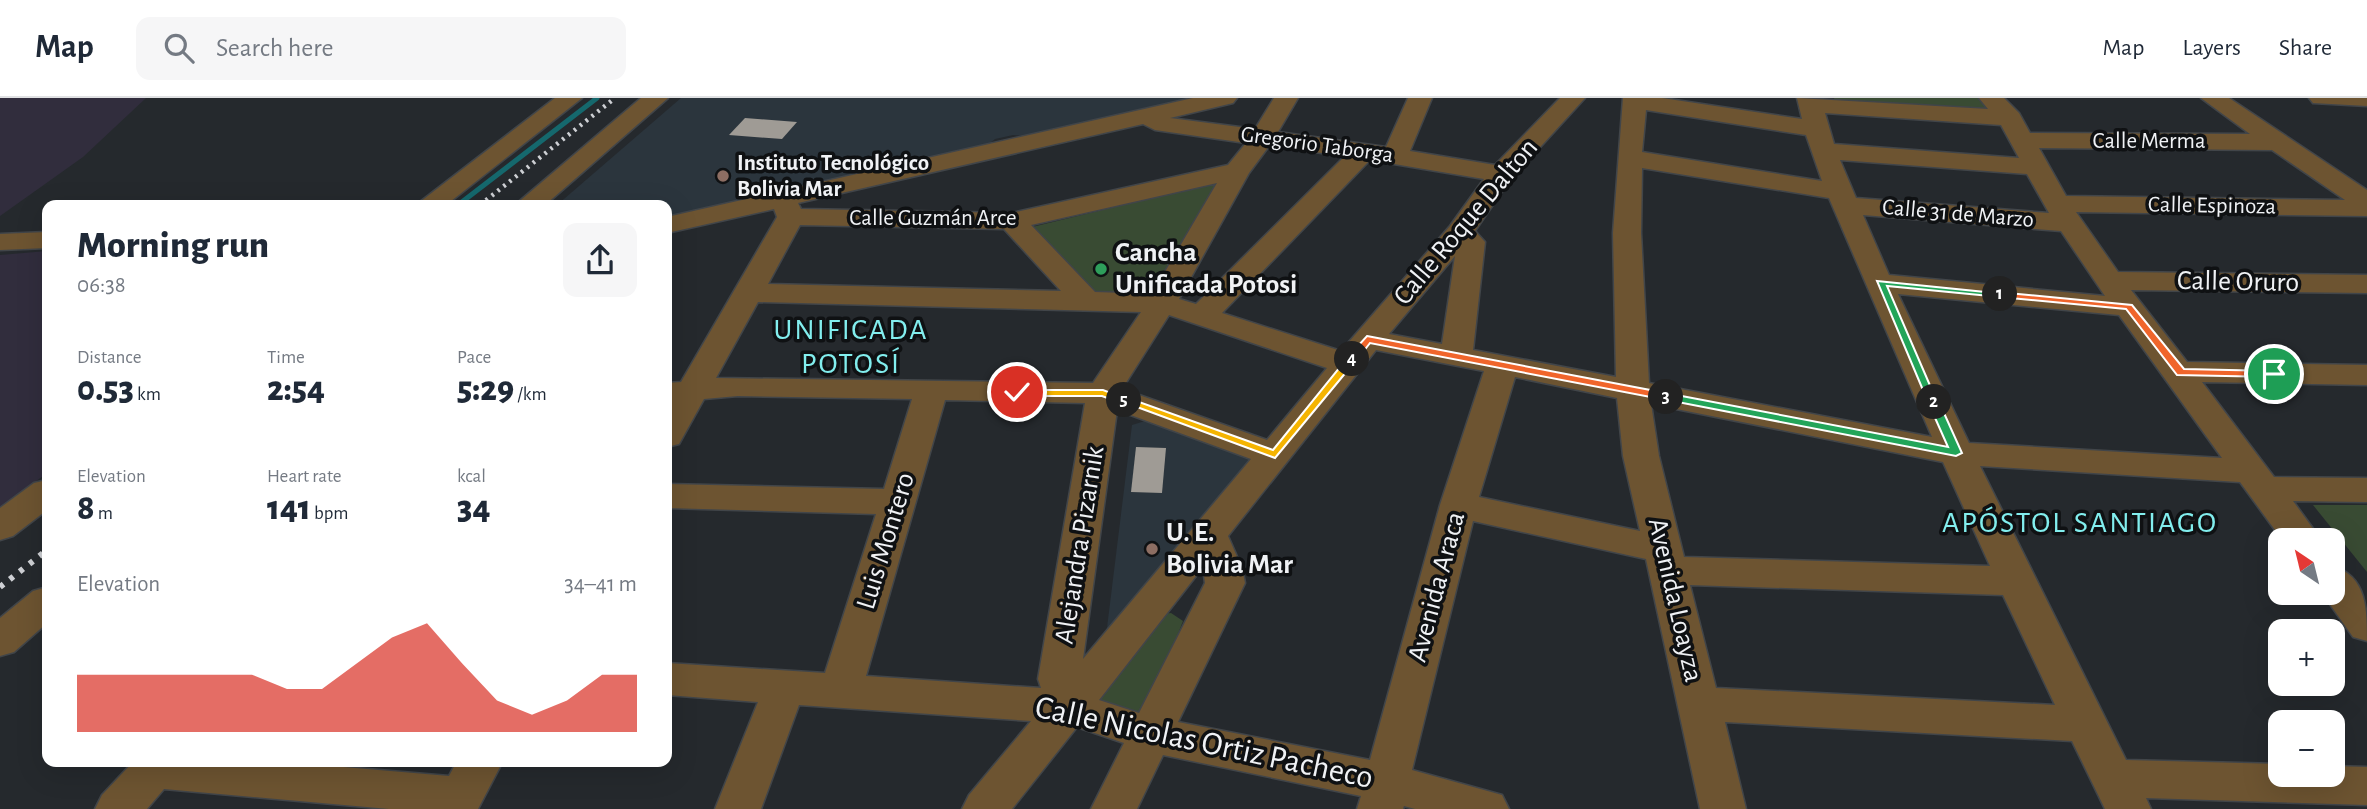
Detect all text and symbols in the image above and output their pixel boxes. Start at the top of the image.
search box [136,17,626,80]
icon: search [160,29,198,67]
text: Map [35,31,94,64]
text: Search here [216,35,334,61]
text: Map [2102,36,2144,60]
text: Layers [2182,36,2241,60]
text: Share [2279,36,2332,60]
street label: Gregorio Taborga [1239,123,1395,167]
street label: Calle Merma [2092,130,2206,153]
street label: Calle Roque Dalton [1389,133,1543,311]
place label: Instituto Tecnológico Bolivia Mar [737,152,929,201]
marker: Instituto Tecnológico Bolivia Mar [715,168,731,184]
street label: Calle Espinoza [2148,193,2276,219]
street label: Calle 31 de Marzo [1881,196,2035,232]
street label: Calle Guzmán Arce [849,207,1017,230]
button: share [563,223,637,297]
text: Morning run [77,227,269,265]
place label: Cancha Unificada Potosi [1115,239,1297,299]
marker: Cancha Unificada Potosi [1093,261,1109,277]
street label: Calle Oruro [2177,267,2299,297]
text: 06:38 [77,274,126,297]
pin: 1 [1982,276,2018,312]
text: 1 [1996,284,2003,303]
district label: UNIFICADA POTOSÍ [773,315,929,379]
pin: 4 [1334,342,1370,376]
pin [2244,344,2304,404]
text: Distance [77,348,141,367]
text: Time [267,348,305,367]
text: Pace [457,348,491,367]
text: 4 [1347,349,1356,368]
icon: arrive [2255,355,2293,393]
pin [987,362,1047,422]
text: 0.53 [77,372,134,407]
text: 2:54 [267,372,325,407]
text: 5:29 [457,372,514,407]
icon: check [998,373,1036,411]
pin: 3 [1648,380,1684,414]
pin: 5 [1106,382,1142,418]
pin: 2 [1916,384,1952,420]
text: km [134,385,161,404]
text: /km [514,385,547,404]
text: 3 [1661,387,1670,406]
text: 5 [1119,390,1128,409]
text: 2 [1929,392,1938,411]
street label: Alejandra Pizarnik [1051,444,1110,646]
text: Elevation [77,467,146,486]
text: Heart rate [267,467,342,486]
text: kcal [457,467,486,486]
street label: Luis Montero [852,469,920,613]
text: 8 [77,491,95,526]
text: 141 [267,491,311,526]
text: 34 [457,491,490,526]
text: m [95,504,113,523]
text: bpm [311,504,348,523]
district label: APÓSTOL SANTIAGO [1942,506,2218,538]
street label: Avenida Araca [1404,509,1471,665]
street label: Avenida Loayza [1643,515,1707,685]
place label: U. E. Bolivia Mar [1166,519,1293,579]
north arrow [2268,528,2345,606]
map controls [2268,528,2345,787]
marker: U. E. Bolivia Mar [1144,541,1160,557]
text: Elevation [77,573,160,596]
text: 34–41 m [564,573,637,596]
button: + [2268,619,2345,696]
street label: Calle Nicolas Ortiz Pacheco [1032,691,1376,795]
button: − [2268,710,2345,787]

